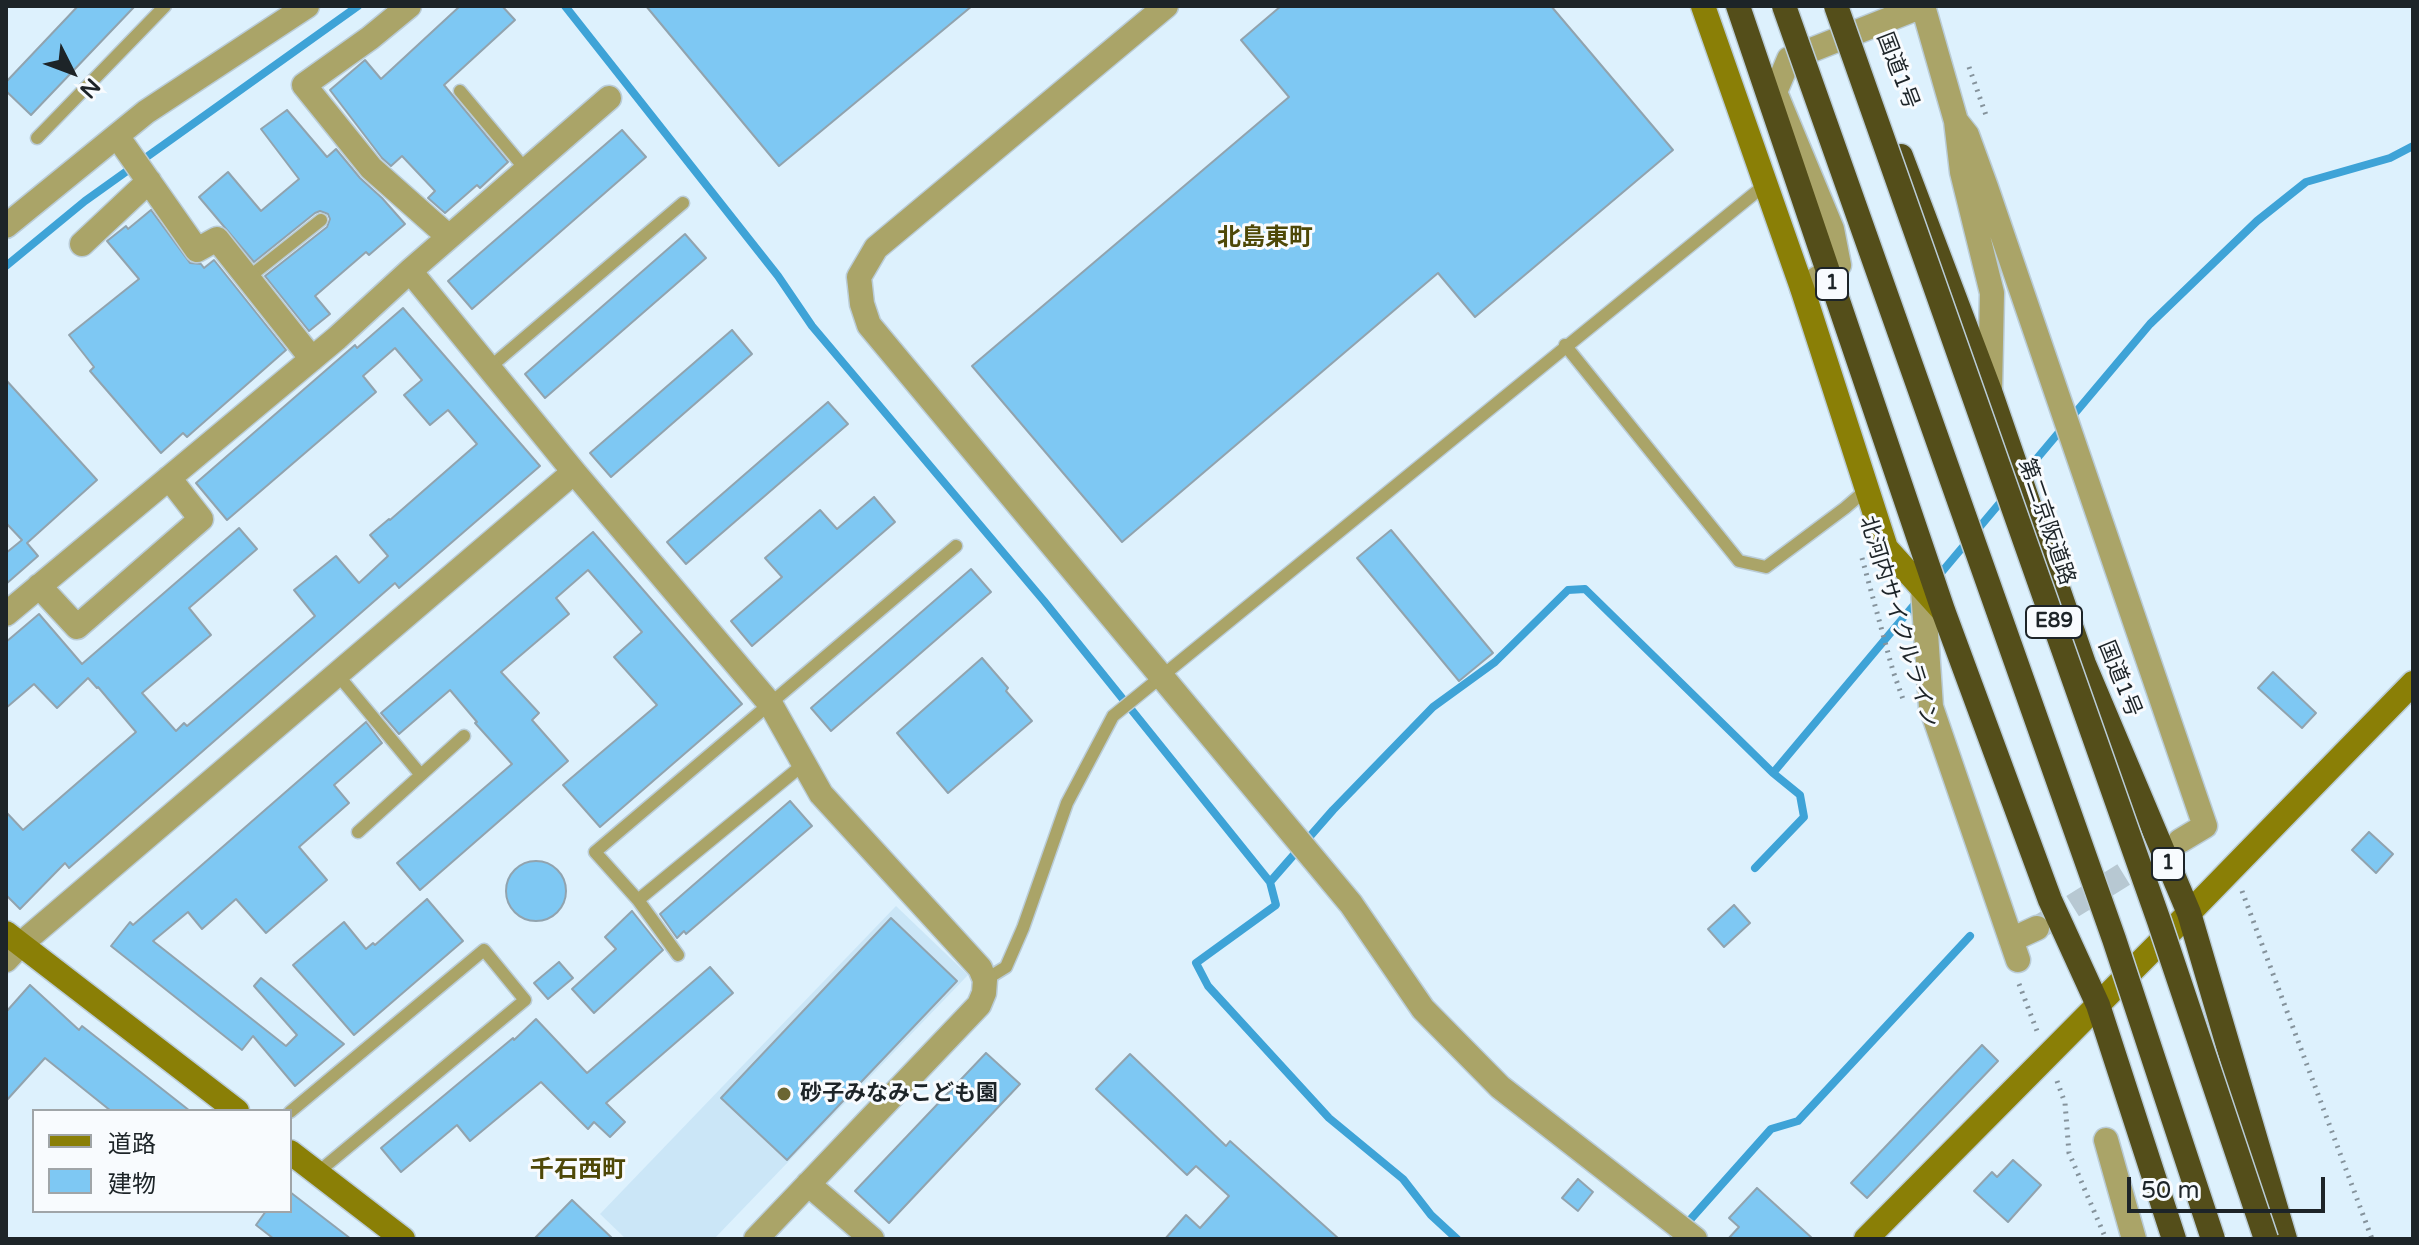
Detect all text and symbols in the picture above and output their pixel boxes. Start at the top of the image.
street label: 国道1号 [1870,29,1924,113]
north arrow [32,32,112,112]
text: N [74,73,105,103]
district label: 北島東町 [1217,225,1313,253]
road number: 1 [1816,268,1848,300]
street label: 第二京阪道路 [2012,455,2080,589]
street label: 北河内サイクルライン [1853,513,1943,731]
road number: E89 [2026,606,2082,638]
street label: 国道1号 [2092,637,2146,721]
road number: 1 [2152,848,2184,880]
place label: 砂子みなみこども園 [800,1081,998,1107]
marker: 砂子みなみこども園 [775,1085,793,1103]
legend [32,1109,292,1213]
text: 道路 [108,1130,156,1159]
district label: 千石西町 [530,1157,626,1185]
scale bar [2131,1161,2329,1211]
text: 建物 [108,1170,156,1199]
text: 50 m [2141,1176,2199,1205]

